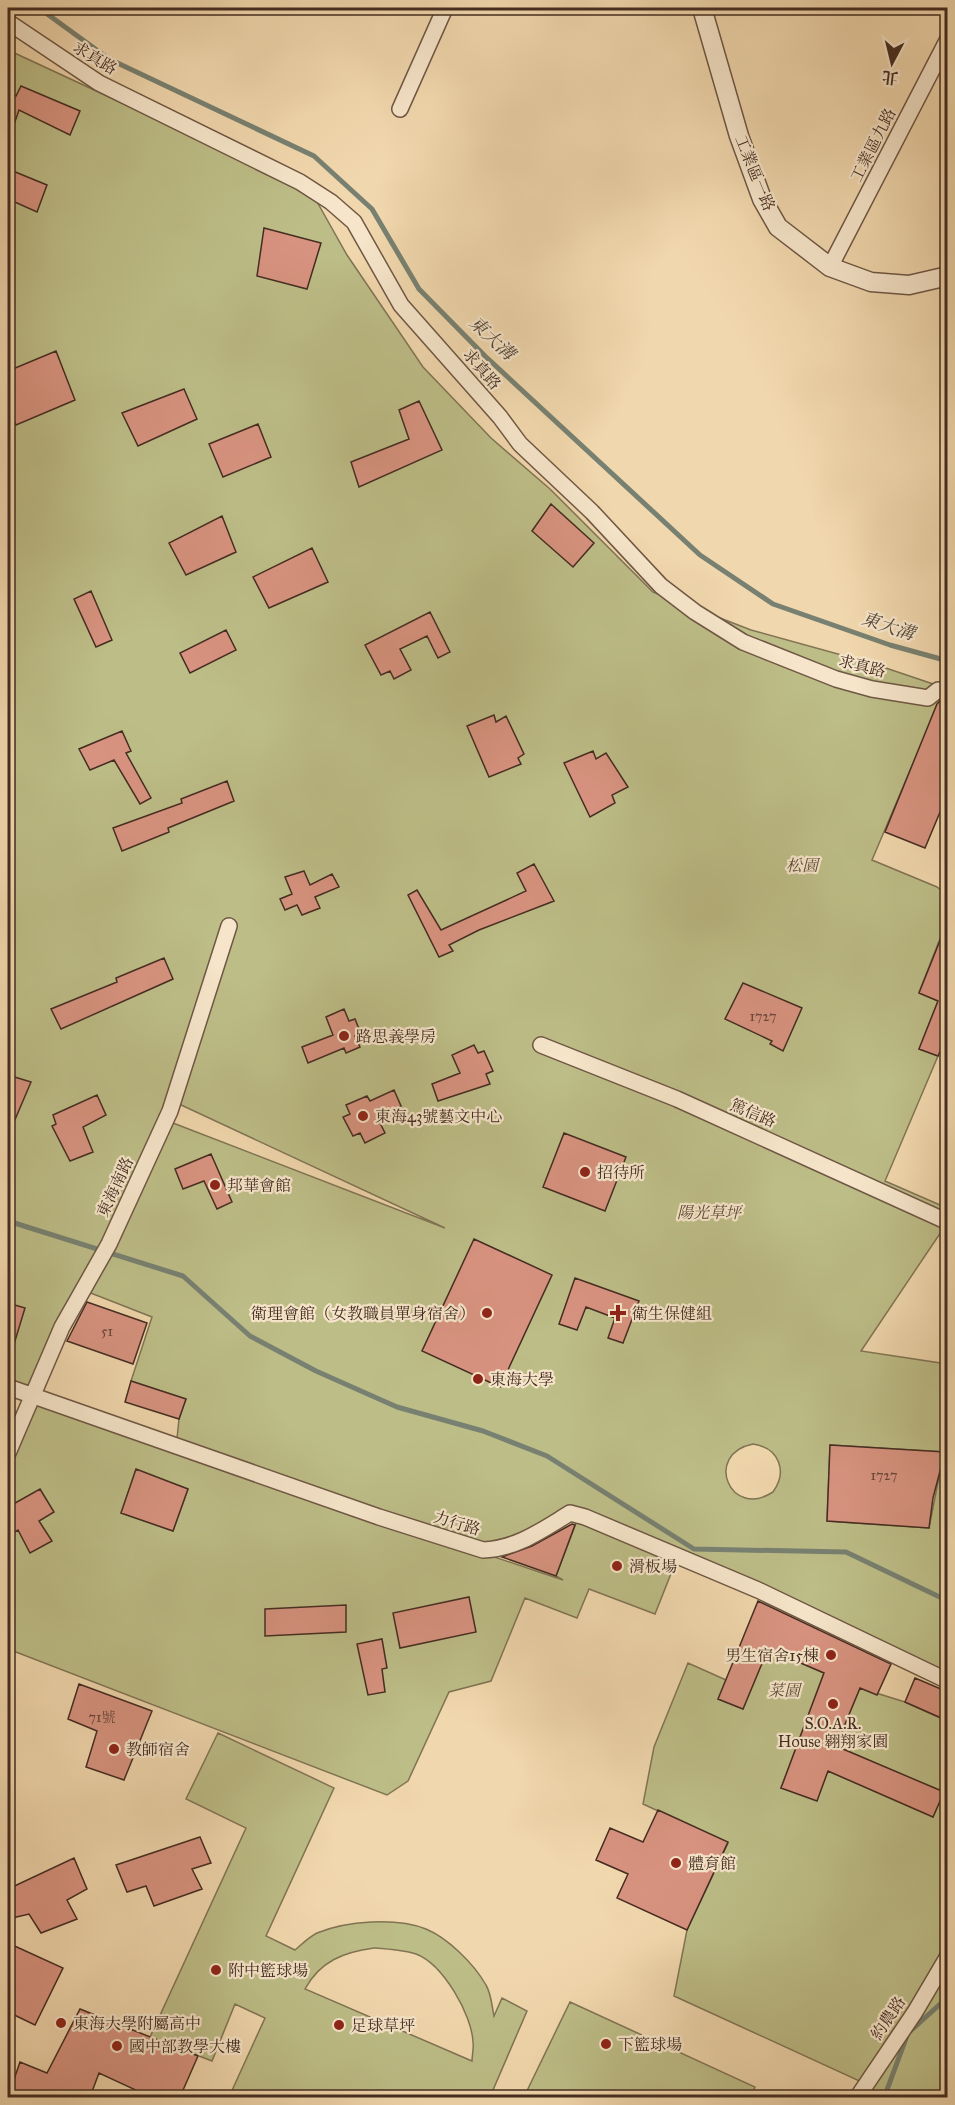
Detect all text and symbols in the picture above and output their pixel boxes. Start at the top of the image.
north arrow [862,33,922,93]
street label: 求真路 [70,37,120,79]
text: 北 [881,67,899,88]
street label: 工業區九路 [846,105,900,185]
street label: 工業區一路 [731,132,779,214]
water label: 東大溝 [465,312,521,367]
street label: 求真路 [459,345,505,393]
water label: 東大溝 [859,607,920,646]
street label: 求真路 [836,651,888,681]
park label: 松園 [786,856,821,875]
house number: 1727 [749,1008,777,1025]
place label: 路思義學房 [356,1027,436,1046]
marker: 路思義學房 [337,1029,351,1043]
street label: 篤信路 [727,1095,779,1131]
place label: 東海43號藝文中心 [375,1107,502,1126]
marker: 東海43號藝文中心 [356,1109,370,1123]
street label: 東海南路 [93,1154,137,1220]
place label: 招待所 [597,1163,645,1182]
marker: 招待所 [578,1165,592,1179]
place label: 邦華會館 [227,1176,291,1195]
marker: 邦華會館 [208,1178,222,1192]
park label: 陽光草坪 [677,1203,744,1222]
place label: 衛理會館（女教職員單身宿舍） [251,1304,475,1323]
marker: 衛生保健組 [609,1304,627,1322]
place label: 衛生保健組 [632,1304,712,1323]
marker: 衛理會館（女教職員單身宿舍） [480,1306,494,1320]
house number: 51 [101,1323,113,1340]
place label: 東海大學 [490,1370,554,1389]
marker: 東海大學 [471,1372,485,1386]
house number: 1727 [870,1467,898,1484]
street label: 力行路 [431,1507,483,1539]
place label: 滑板場 [629,1557,677,1576]
marker: 滑板場 [610,1559,624,1573]
place label: 男生宿舍15棟 [725,1646,819,1665]
marker: 男生宿舍15棟 [824,1648,838,1662]
park label: 菜園 [768,1681,803,1700]
marker: S.O.A.R. House 翱翔家園 [826,1697,840,1711]
house number: 71號 [88,1709,116,1726]
place label: S.O.A.R. House 翱翔家園 [778,1714,888,1751]
place label: 教師宿舍 [126,1740,190,1759]
marker: 教師宿舍 [107,1742,121,1756]
place label: 體育館 [688,1854,736,1873]
marker: 體育館 [669,1856,683,1870]
place label: 附中籃球場 [228,1961,308,1980]
marker: 附中籃球場 [209,1963,223,1977]
street label: 約農路 [867,1993,909,2043]
place label: 東海大學附屬高中 [73,2014,201,2033]
marker: 東海大學附屬高中 [54,2016,68,2030]
place label: 足球草坪 [351,2016,415,2035]
marker: 足球草坪 [332,2018,346,2032]
place label: 下籃球場 [618,2035,682,2054]
place label: 國中部教學大樓 [129,2037,241,2056]
marker: 下籃球場 [599,2037,613,2051]
marker: 國中部教學大樓 [110,2039,124,2053]

